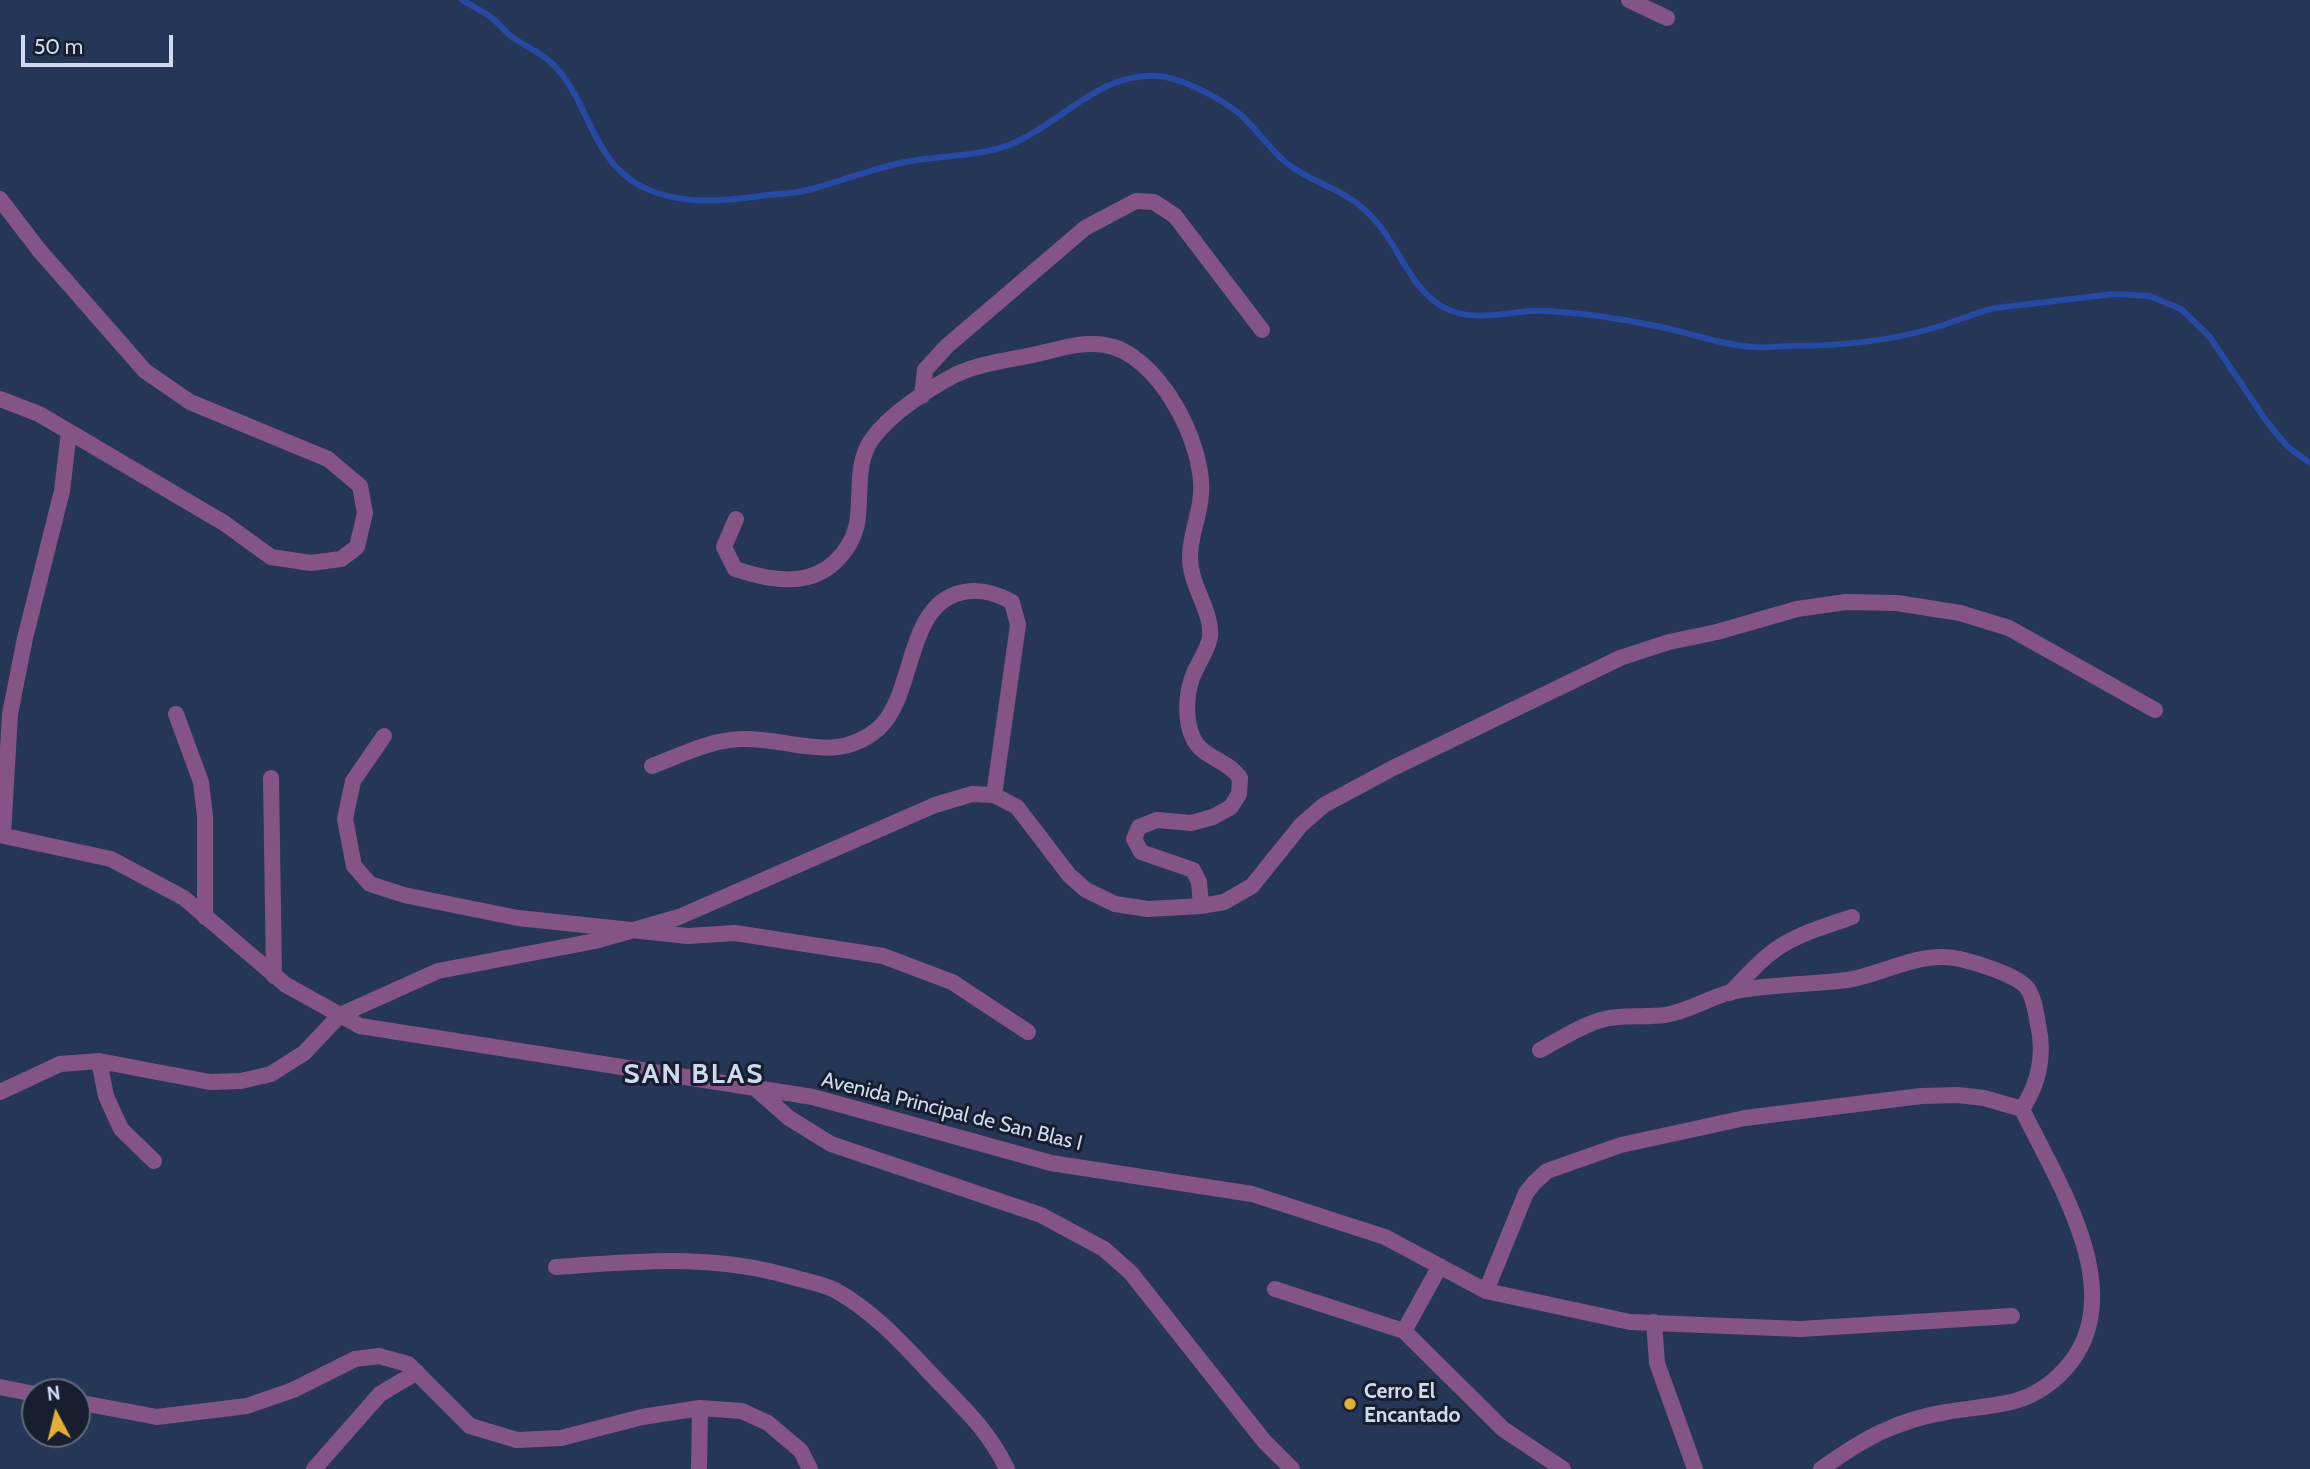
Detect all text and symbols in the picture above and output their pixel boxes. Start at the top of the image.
scale bar [24,21,177,65]
text: 50 m [34,34,83,59]
district label: SAN BLAS [624,1058,764,1092]
street label: Avenida Principal de San Blas I [819,1067,1085,1157]
north arrow [21,1378,91,1448]
place label: Cerro El Encantado [1364,1379,1461,1429]
text: N [46,1381,62,1406]
marker: Cerro El Encantado [1342,1396,1358,1412]

